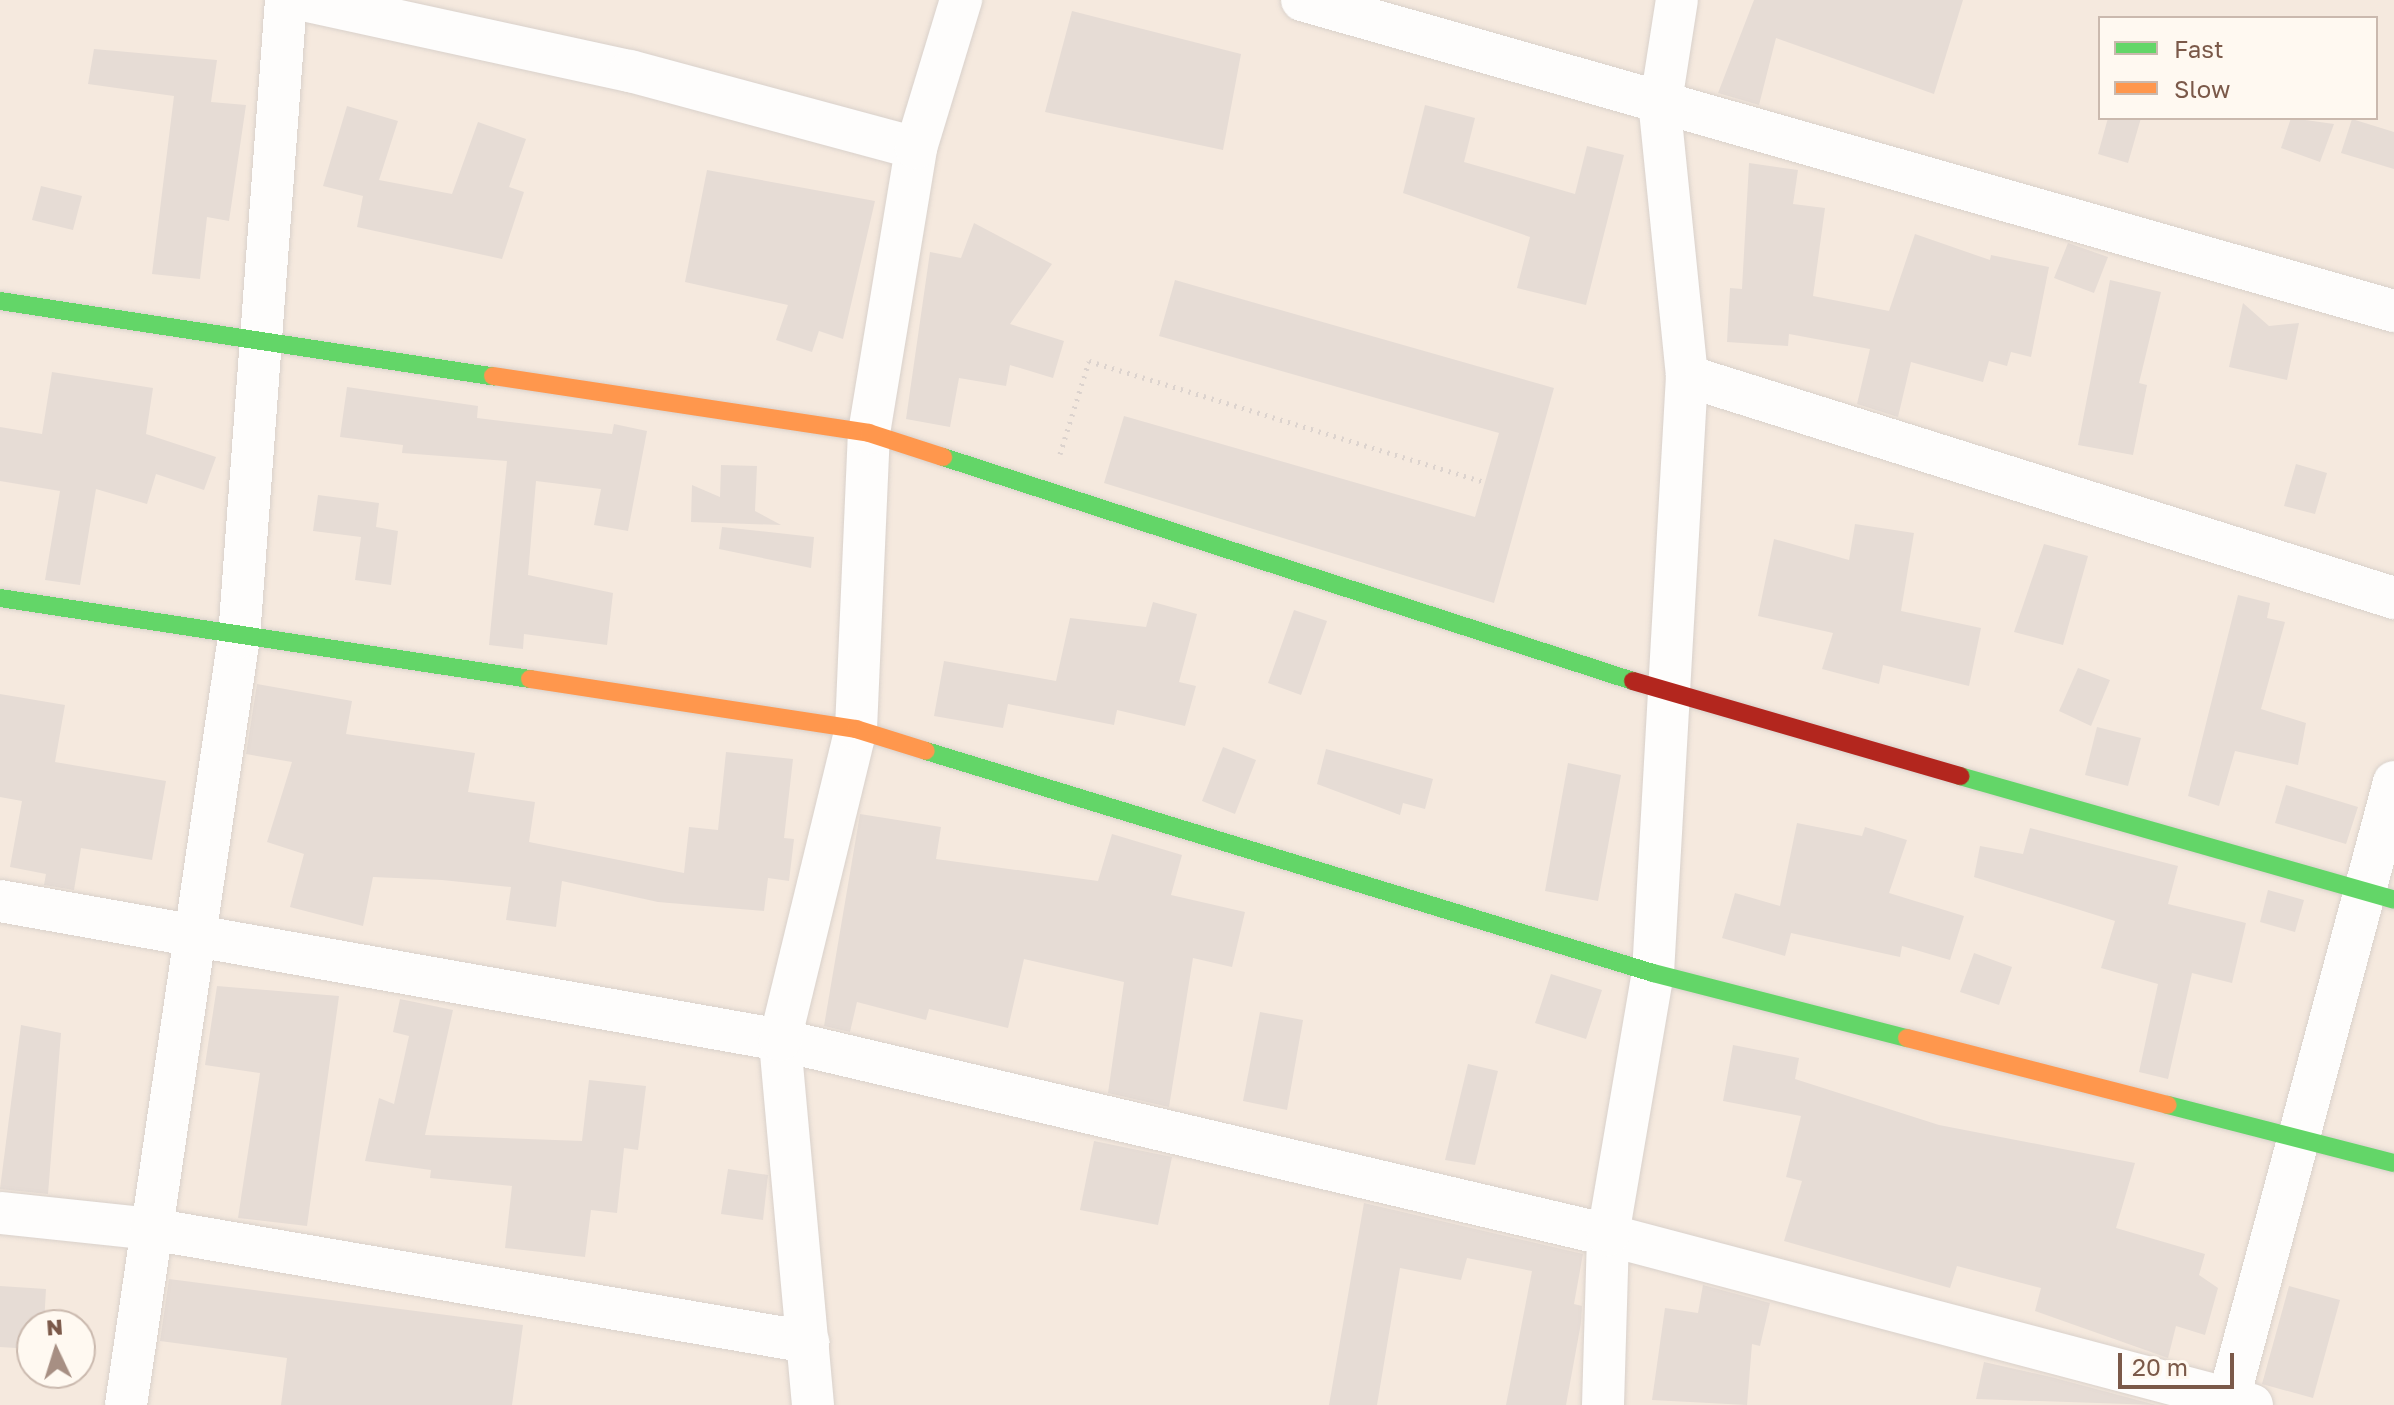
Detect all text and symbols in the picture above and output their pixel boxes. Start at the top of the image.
legend [2098,16,2378,120]
text: Fast [2174,34,2224,63]
text: Slow [2174,74,2230,103]
north arrow [16,1309,96,1389]
text: N [45,1313,64,1341]
scale bar [2122,1337,2238,1387]
text: 20 m [2132,1352,2188,1381]

